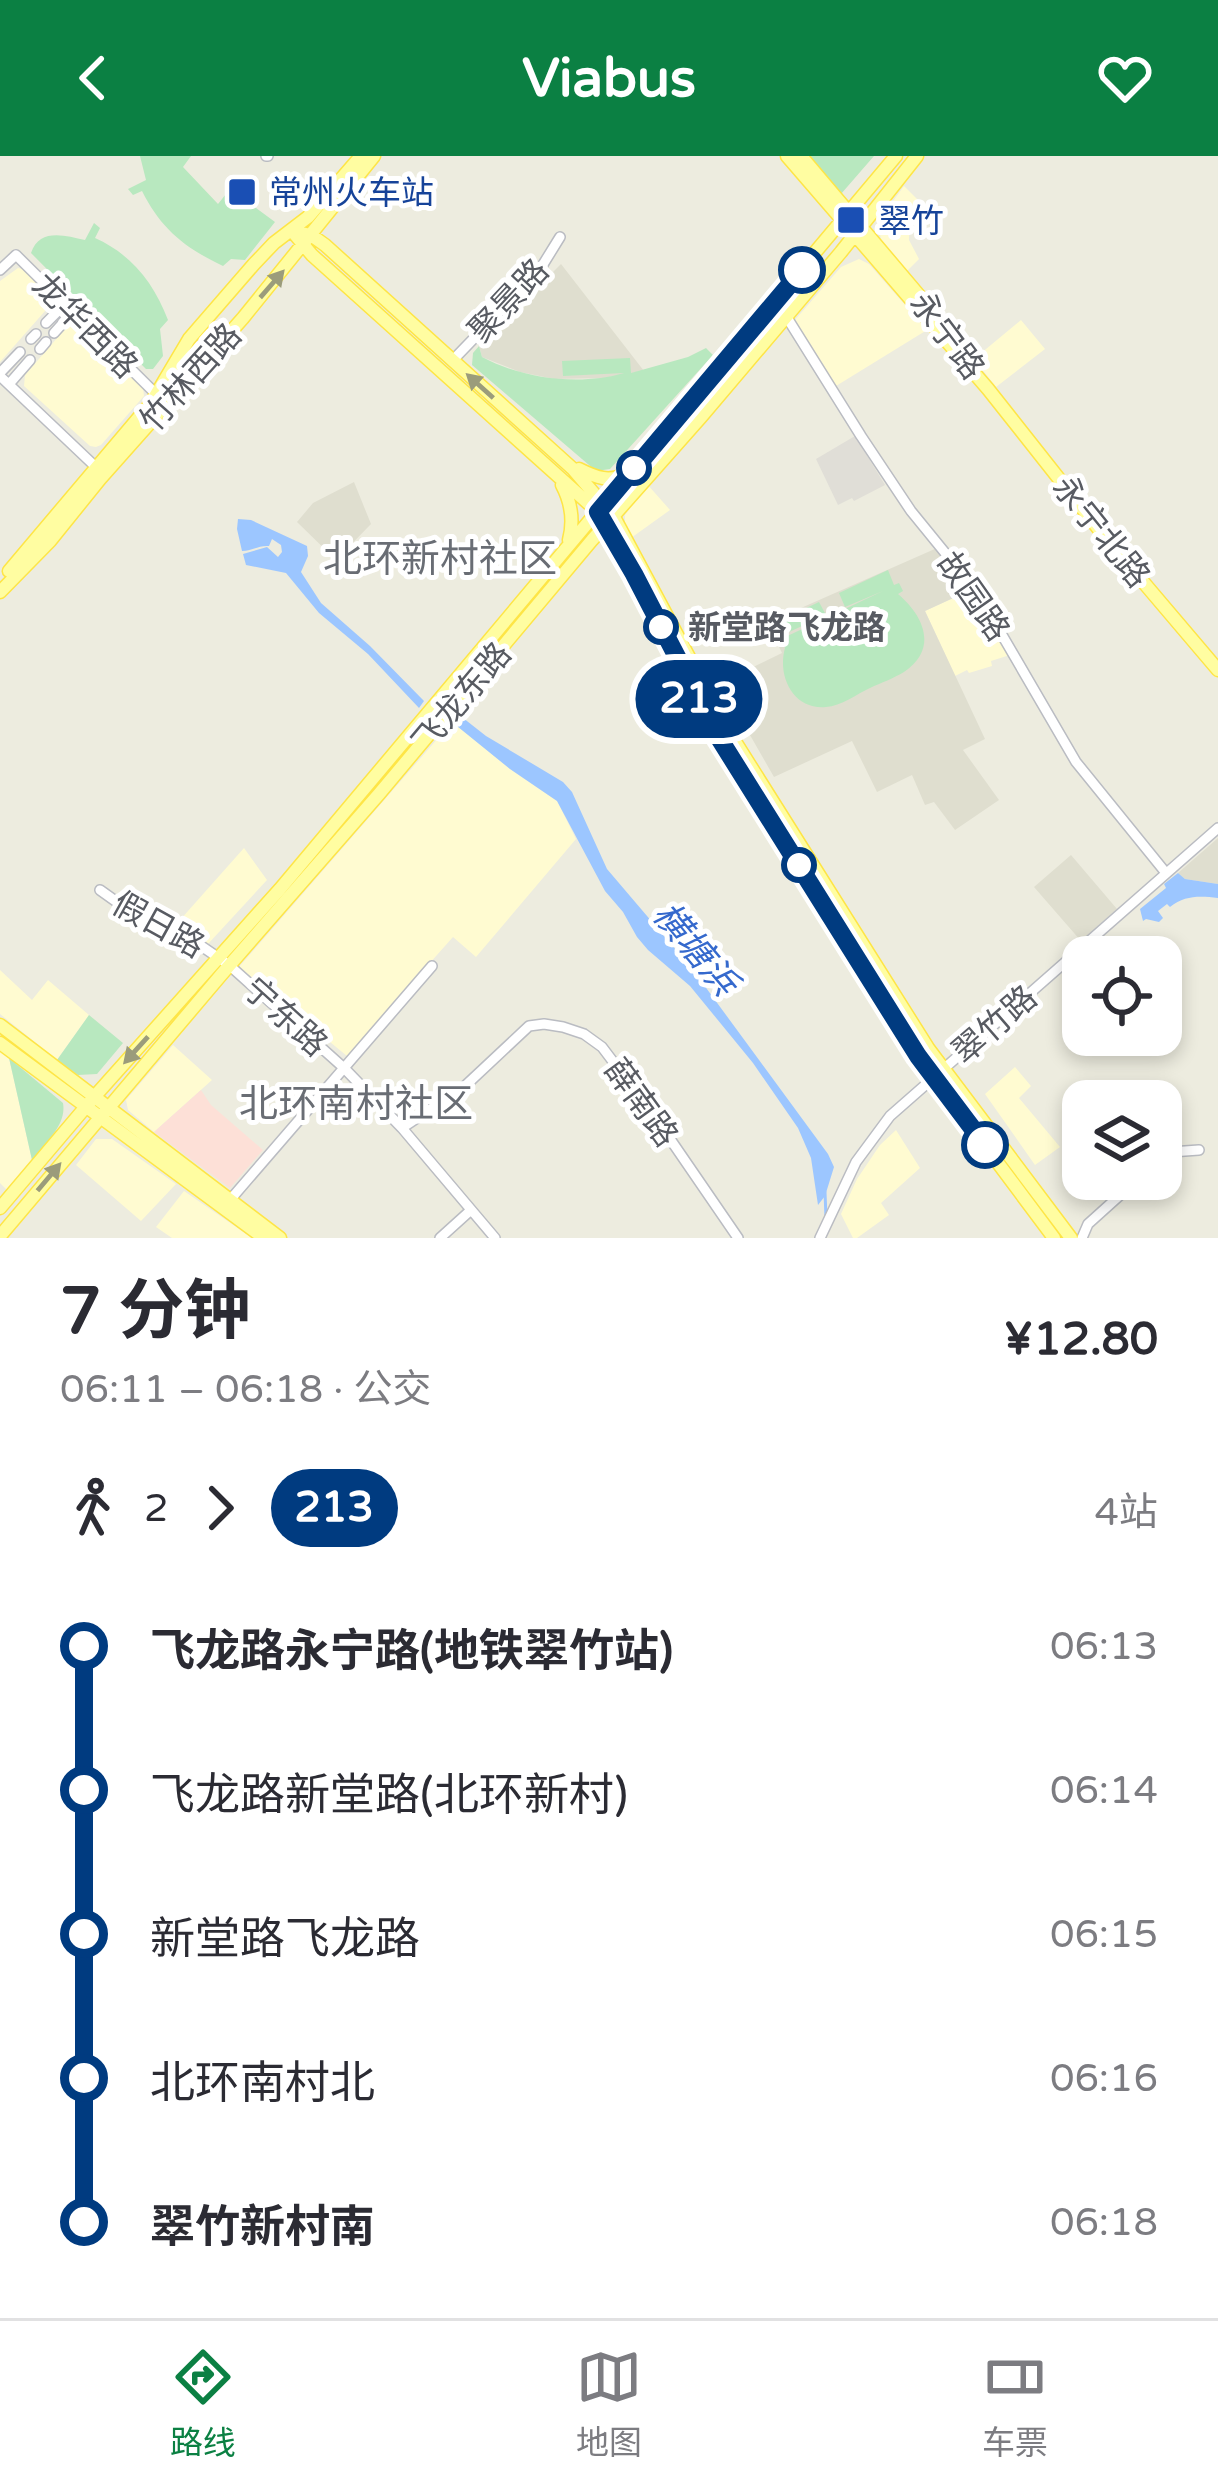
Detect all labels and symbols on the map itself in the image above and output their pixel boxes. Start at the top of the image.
place label: 常州火车站 [269,174,434,213]
marker: 常州火车站 [226,176,258,208]
place label: 翠竹 [878,202,944,241]
marker: 翠竹 [835,204,867,236]
unlabelled marker [780,248,824,292]
street label: 聚景路 [461,252,557,351]
street label: 龙华西路 [24,266,145,387]
one-way arrow [258,269,285,299]
street label: 永宁路 [901,285,992,387]
street label: 竹林西路 [132,316,250,440]
one-way arrow [465,373,495,400]
unlabelled marker [618,452,650,484]
street label: 永宁北路 [1044,468,1158,596]
district label: 北环新村社区 [323,536,557,583]
street label: 故园路 [928,545,1017,649]
place label: 新堂路飞龙路 [688,609,886,648]
marker: 新堂路飞龙路 [645,611,677,643]
street label: 飞龙东路 [405,635,520,761]
line badge: 213 [630,660,768,738]
unlabelled marker [783,849,815,881]
street label: 假日路 [106,884,211,966]
water label: 横塘浜 [644,894,748,1006]
street label: 宁东路 [235,970,335,1065]
street label: 翠竹路 [945,978,1045,1072]
one-way arrow [123,1035,150,1065]
street label: 薛南路 [596,1051,686,1154]
district label: 北环南村社区 [239,1081,473,1128]
unlabelled marker [963,1123,1007,1167]
one-way arrow [36,1162,62,1192]

